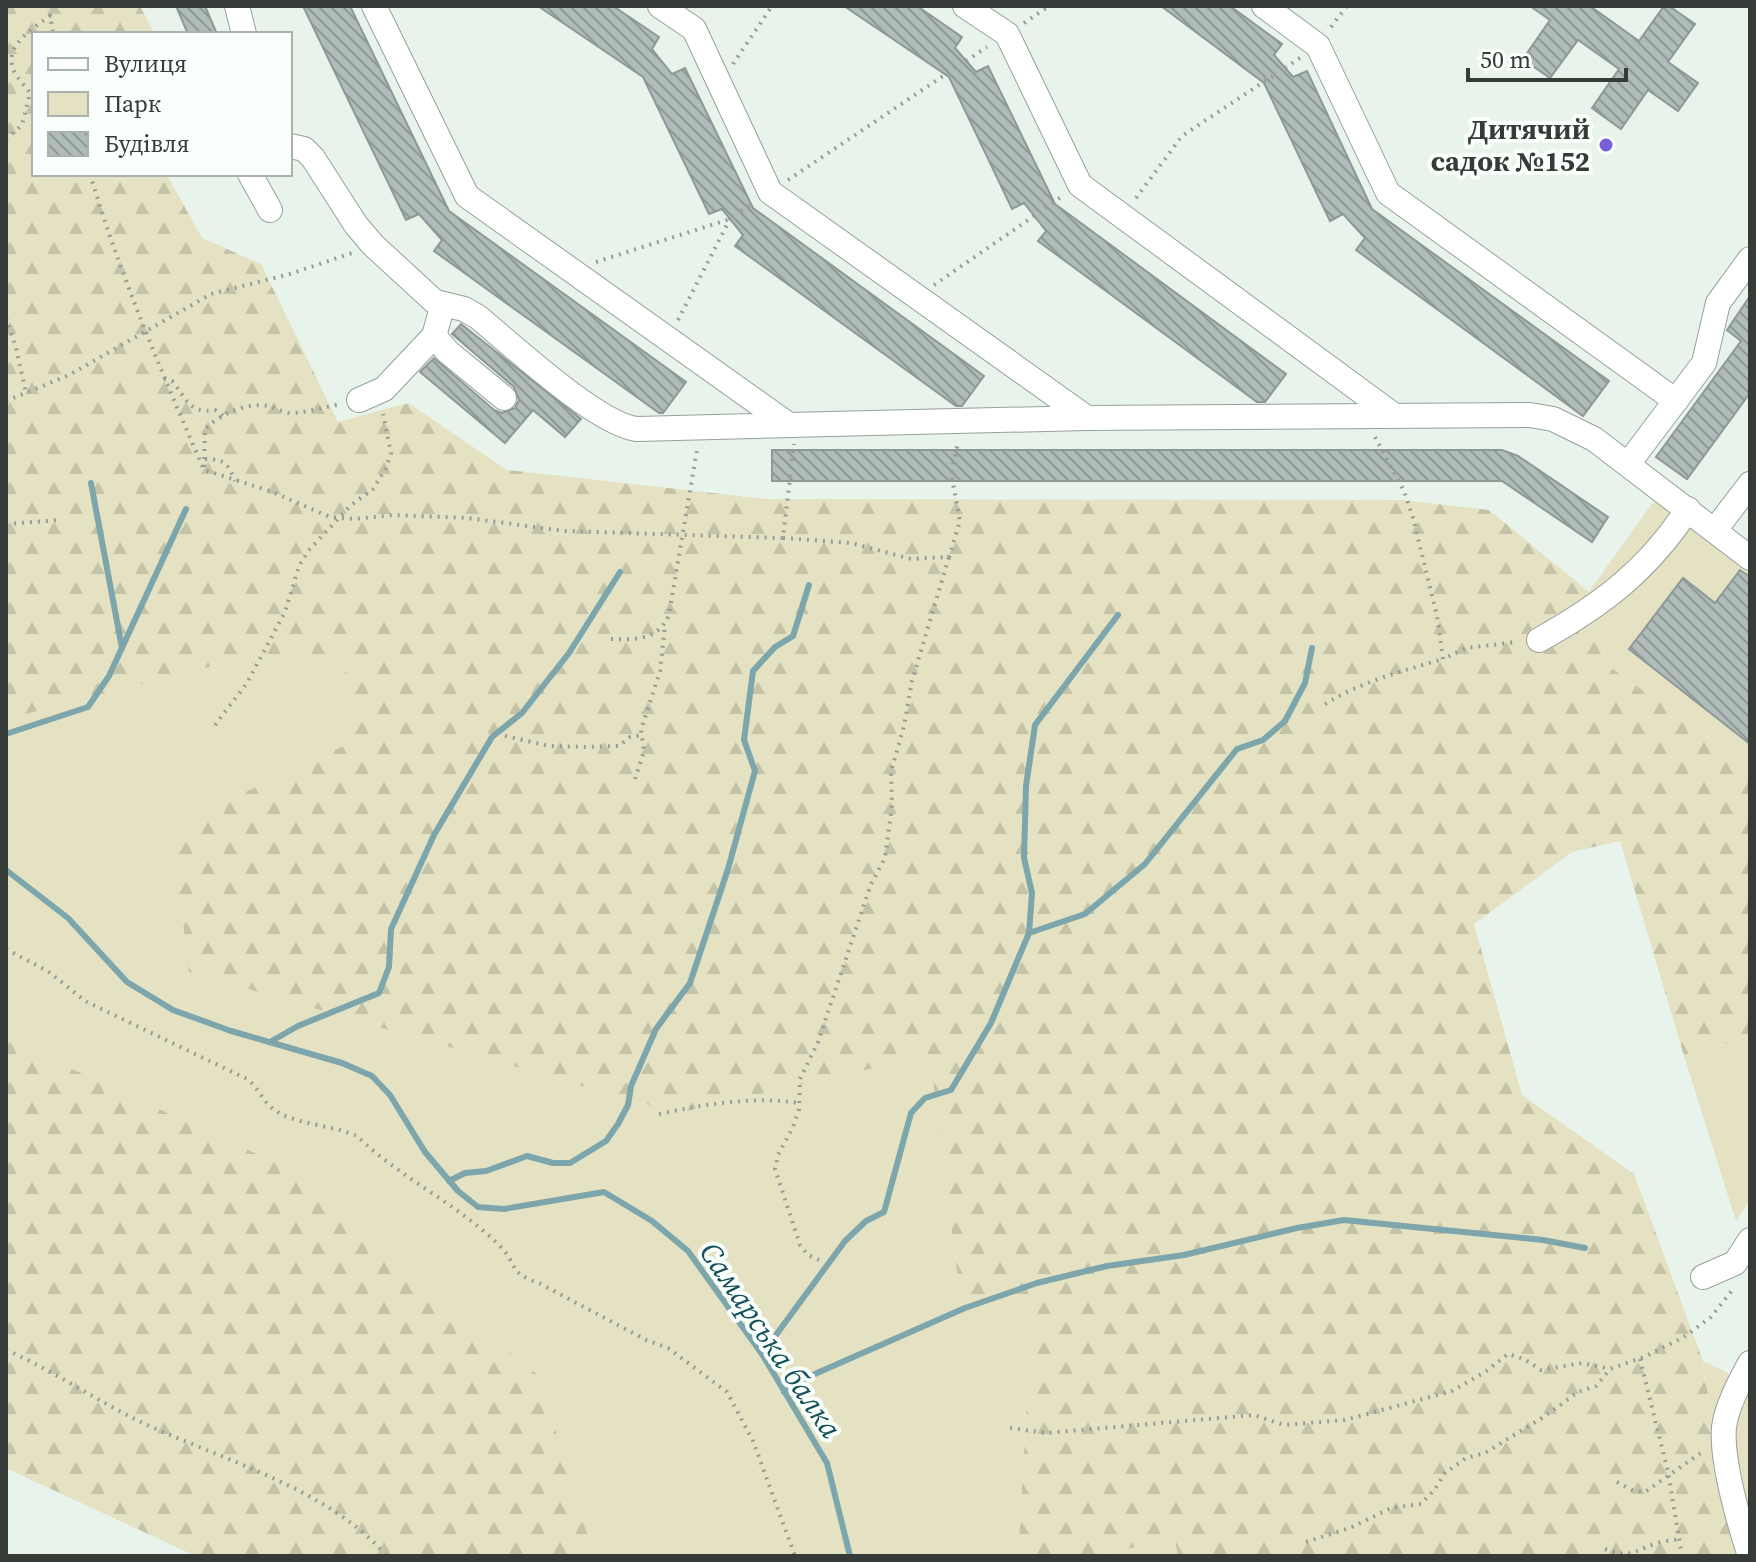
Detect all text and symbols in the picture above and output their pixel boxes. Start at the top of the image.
legend [32,32,292,176]
scale bar [1468,32,1626,82]
text: 50 m [1480,43,1531,76]
text: Вулиця [104,47,187,80]
text: Парк [104,87,161,120]
place label: Дитячий садок №152 [1431,110,1590,180]
text: Будівля [104,127,189,160]
marker: Дитячий садок №152 [1597,136,1615,154]
water label: Самарська балка [690,1234,852,1446]

